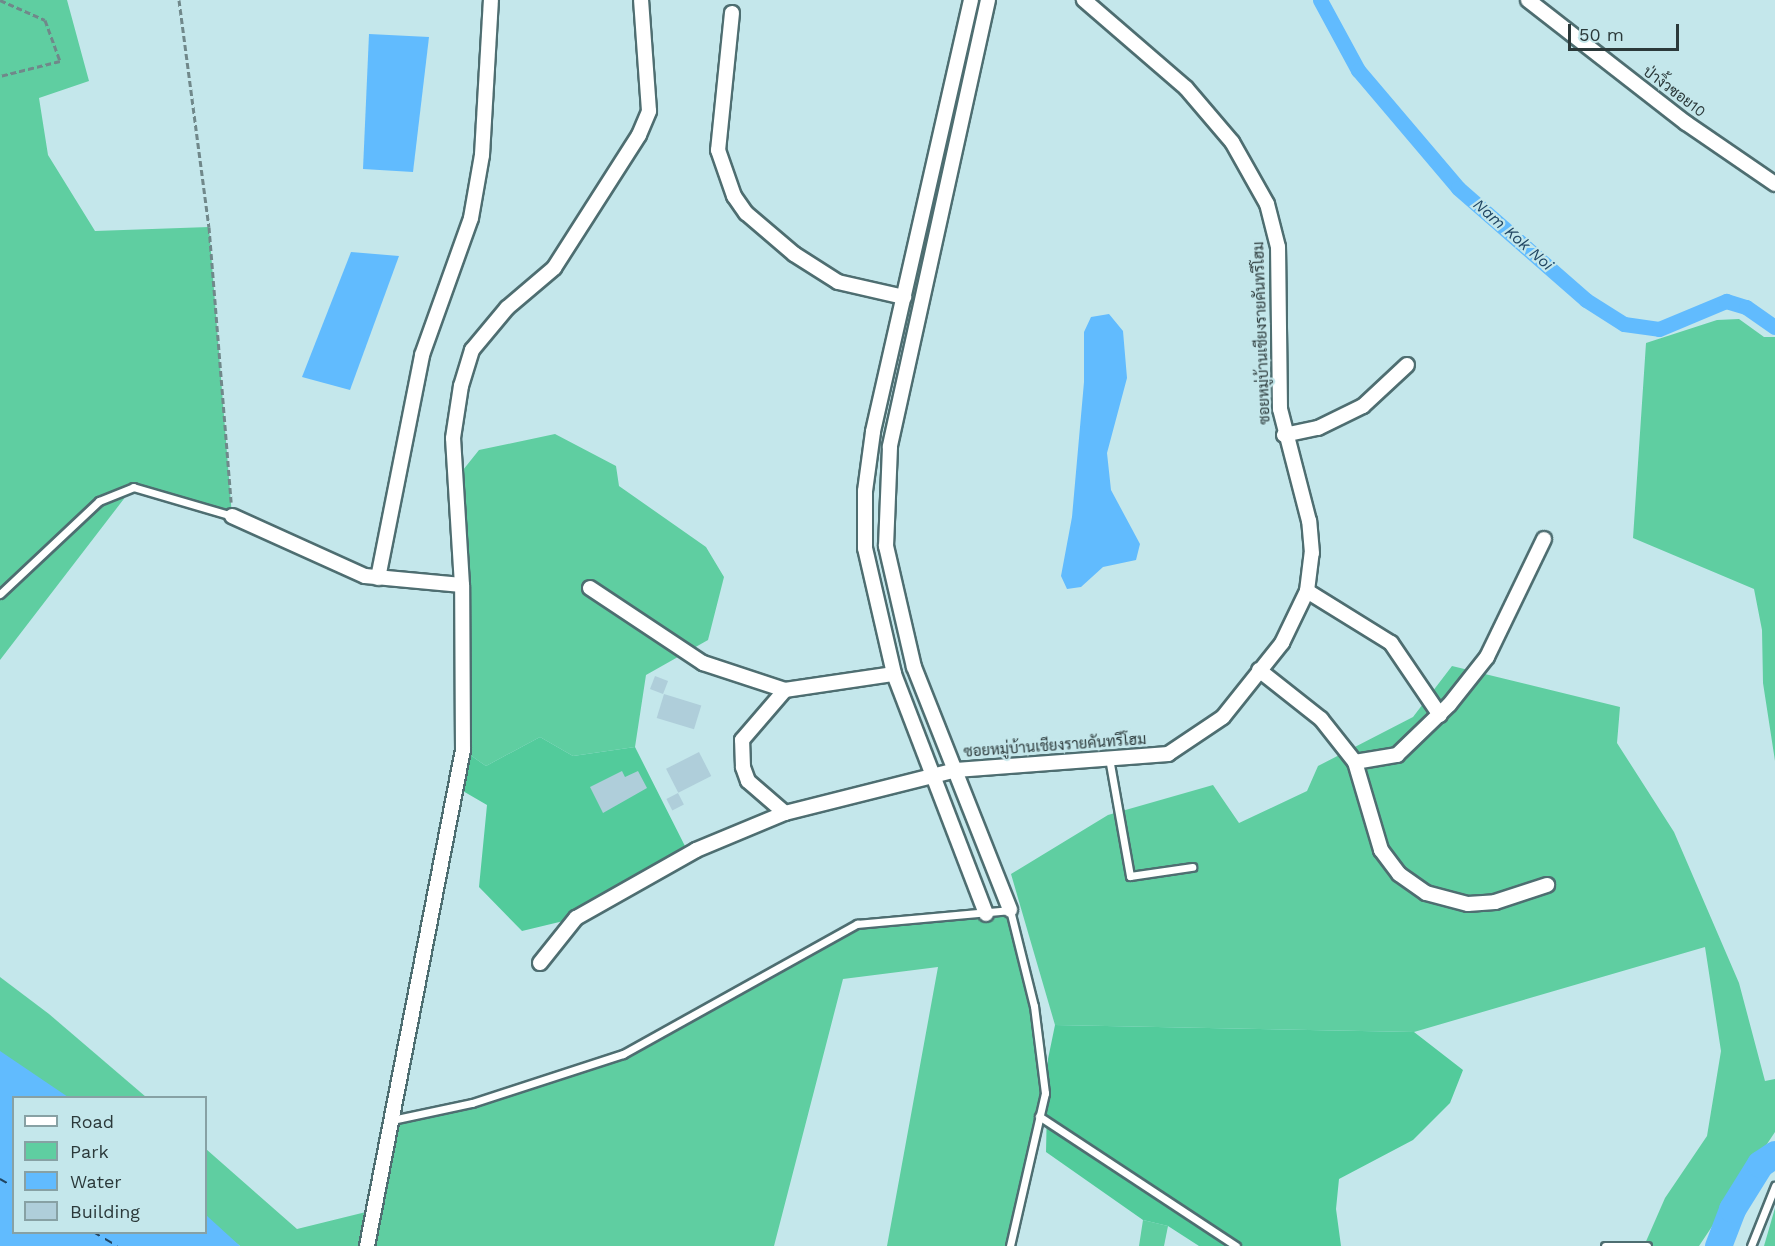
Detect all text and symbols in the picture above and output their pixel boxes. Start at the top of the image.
scale bar [1571,12,1682,50]
text: 50 m [1579,24,1624,45]
street label: ป่างิ้วซอย10 [1639,63,1709,121]
water label: Nam Kok Noi [1469,195,1557,275]
street label: ซอยหมู่บ้านเชียงรายคันทรีโฮม [1250,241,1274,425]
street label: ซอยหมู่บ้านเชียงรายคันทรีโฮม [963,731,1147,761]
legend [12,1096,207,1234]
text: Road [70,1111,114,1132]
text: Park [70,1141,109,1162]
text: Water [70,1171,122,1192]
text: Building [70,1201,140,1222]

